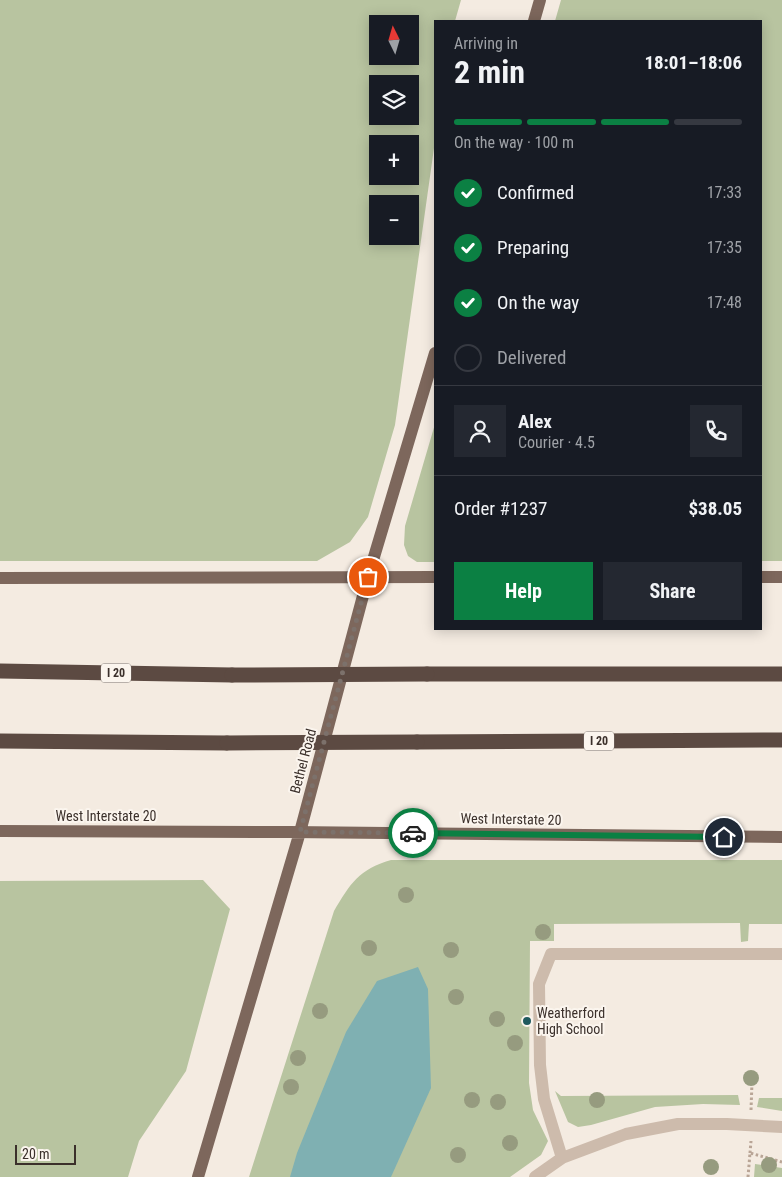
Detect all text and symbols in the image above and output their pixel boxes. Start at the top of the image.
north arrow [369,15,419,65]
map controls [369,15,419,245]
text: Arriving in [454,34,518,53]
text: 18:01–18:06 [644,51,742,74]
text: 2 min [454,53,525,91]
button: layers [369,75,419,125]
text: On the way · 100 m [454,133,574,152]
button: + [369,135,419,185]
icon: check [454,179,482,207]
text: Confirmed [497,181,574,204]
text: 17:33 [707,183,742,202]
button: − [369,195,419,245]
icon: check [454,234,482,262]
text: Preparing [497,236,569,259]
text: 17:35 [707,238,742,257]
icon: check [454,289,482,317]
text: On the way [497,291,579,314]
text: 17:48 [707,293,742,312]
text: Delivered [497,346,566,369]
button: person [454,405,506,457]
button: phone [690,405,742,457]
text: Alex [518,410,552,433]
text: Courier · 4.5 [518,433,595,452]
text: Order #1237 [454,497,547,520]
text: $38.05 [688,497,742,520]
pin [347,556,389,598]
button: Help [454,562,593,620]
button: Share [603,562,742,620]
icon: bag [354,563,382,591]
road number: I 20 [101,664,131,682]
street label: Bethel Road [287,727,319,795]
road number: I 20 [584,731,614,750]
street label: West Interstate 20 [56,808,157,824]
courier [388,808,438,858]
street label: West Interstate 20 [460,810,562,828]
pin [703,816,745,858]
icon: car [399,819,427,847]
icon: home [710,823,738,851]
place label: Weatherford High School [537,1005,605,1037]
marker: Weatherford High School [521,1015,533,1027]
scale bar [15,1142,76,1165]
text: 20 m [22,1146,50,1162]

